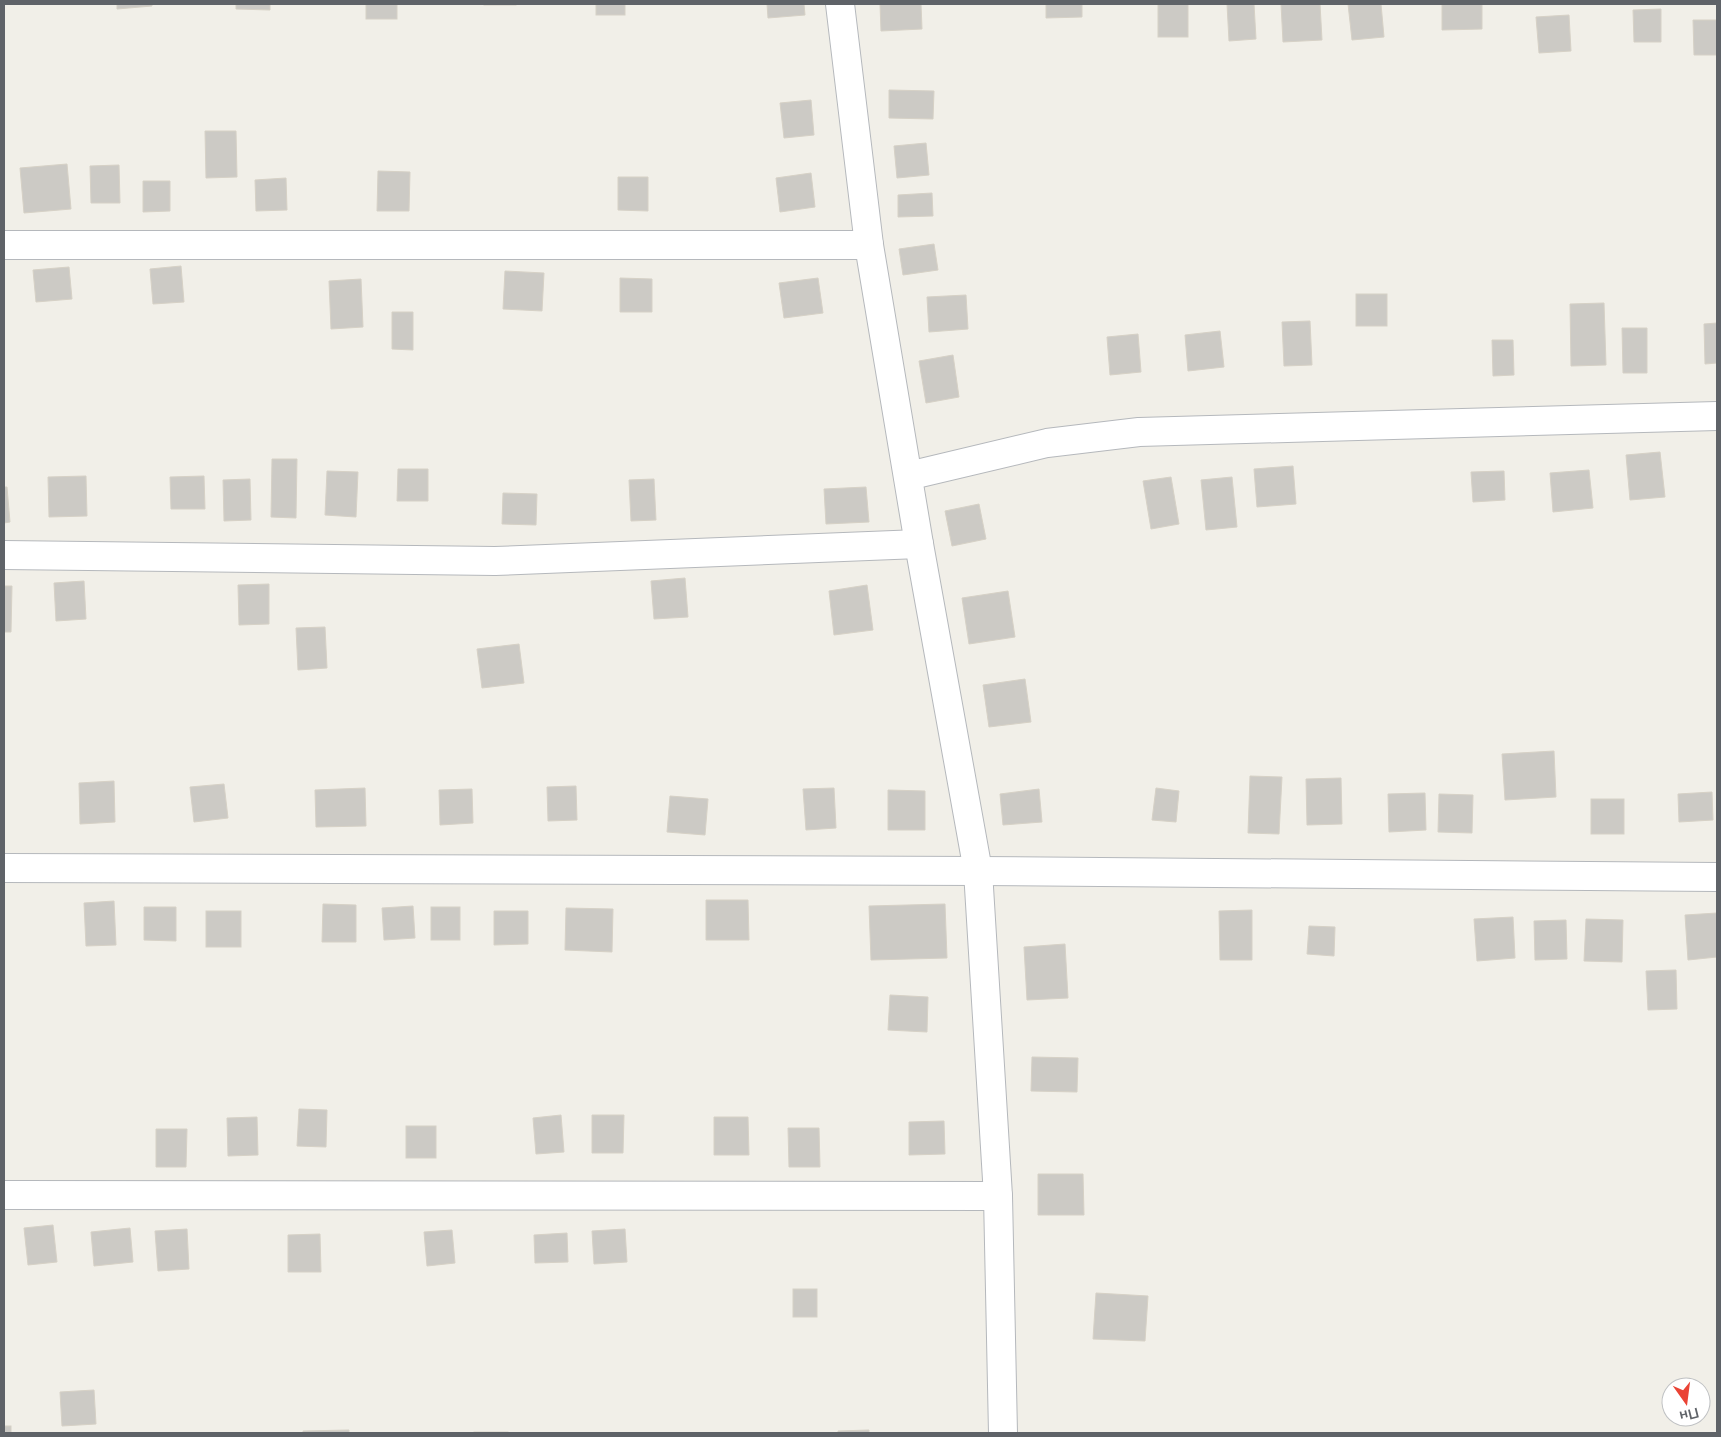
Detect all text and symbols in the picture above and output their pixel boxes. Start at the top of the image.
north arrow [1661,1377,1711,1427]
text: Пн [1678,1404,1701,1426]

